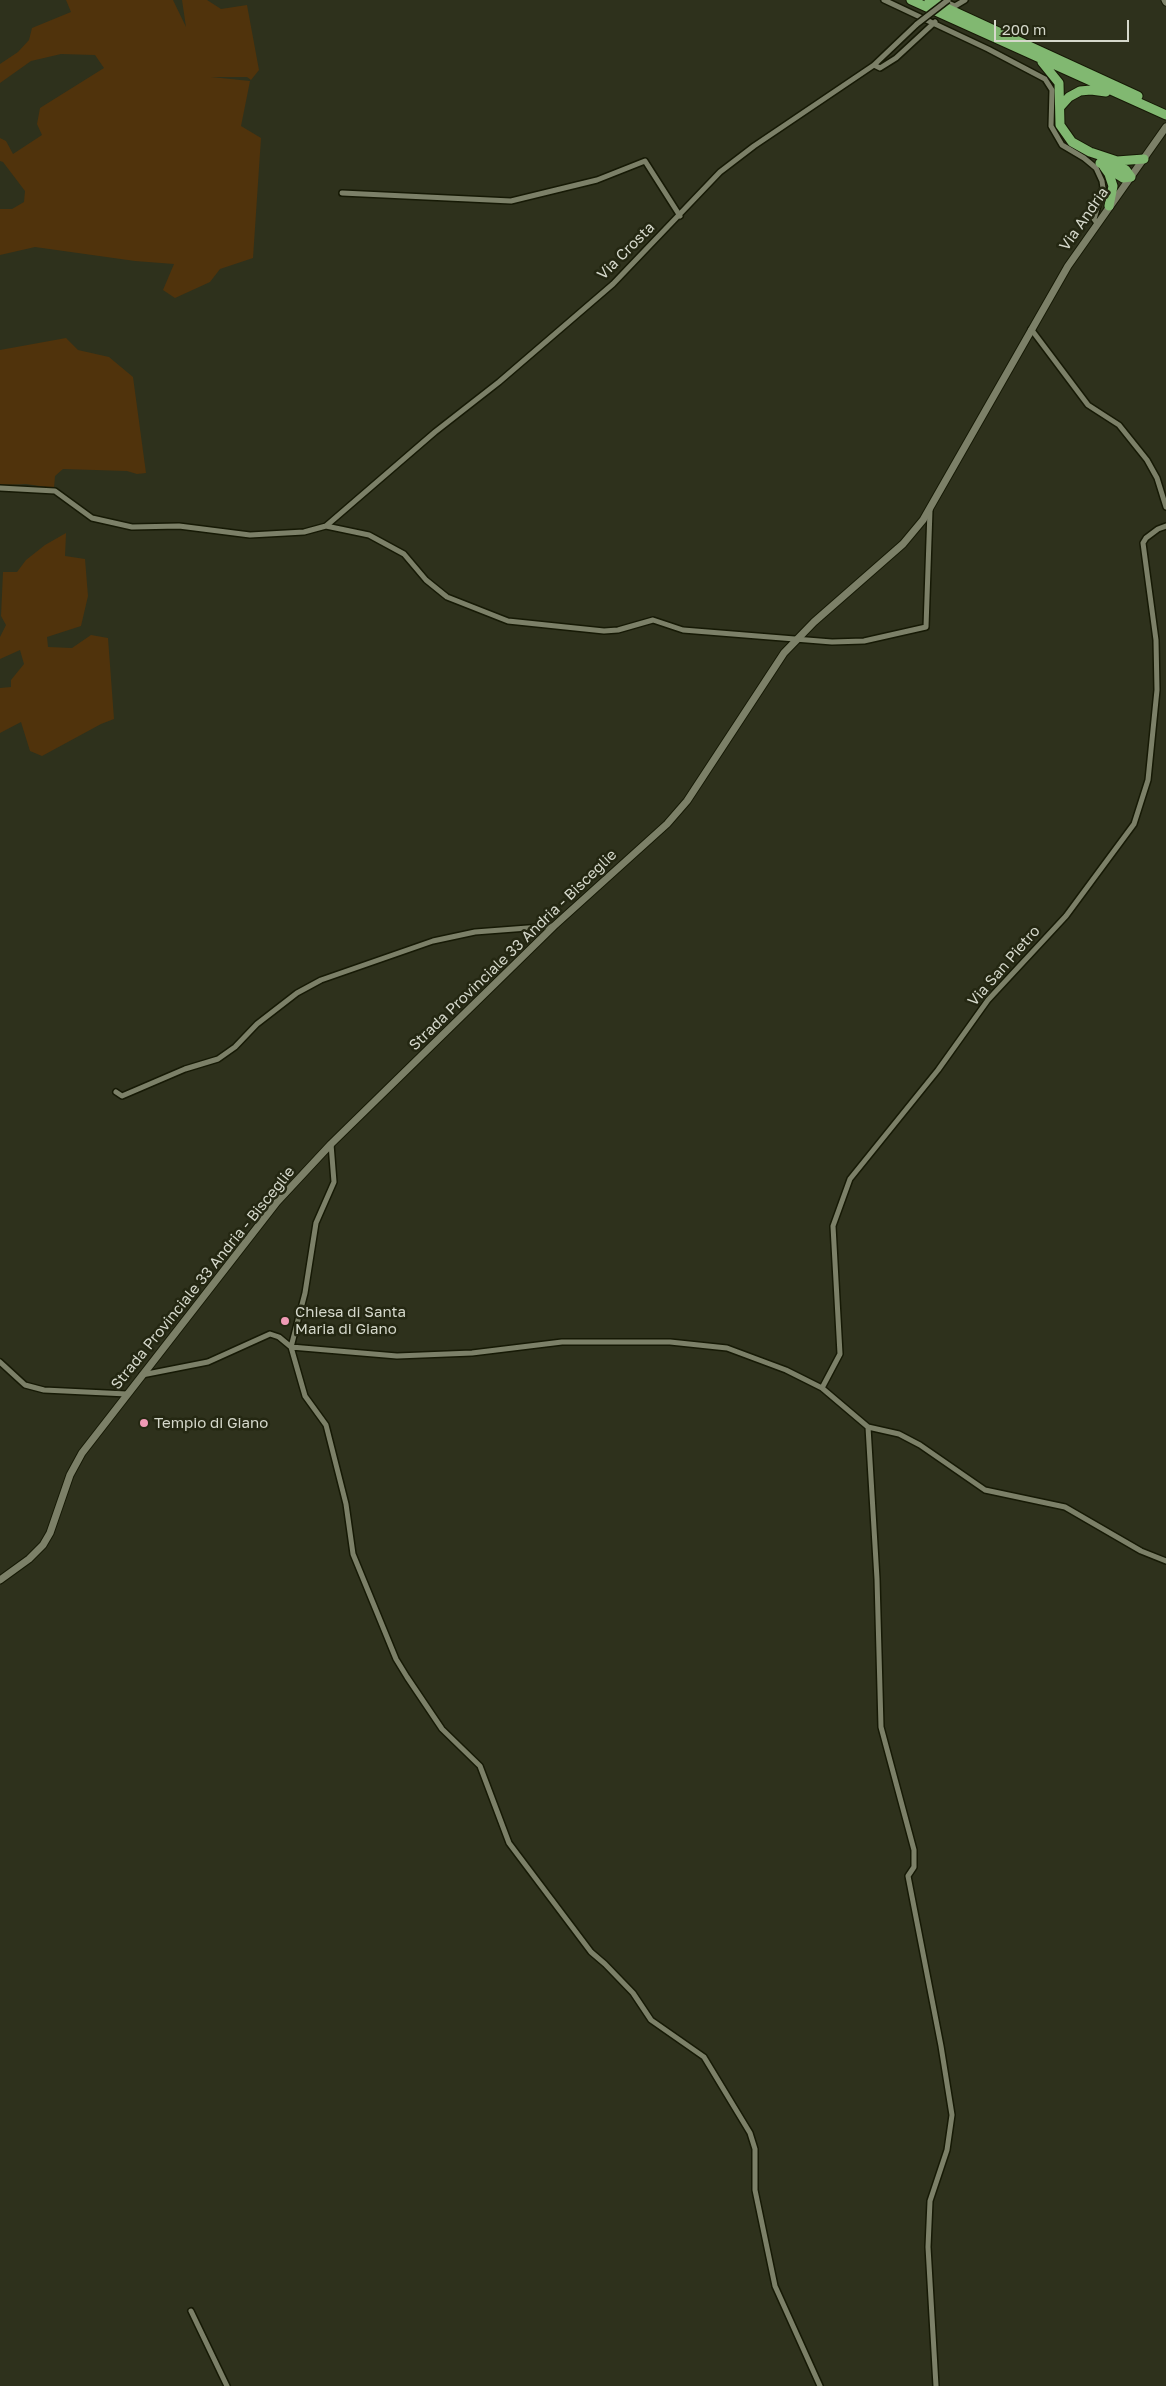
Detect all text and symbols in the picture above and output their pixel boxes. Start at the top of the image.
scale bar [996,10,1131,42]
text: 200 m [1002,20,1046,38]
street label: Via Andria [1056,184,1112,254]
street label: Via Crosta [594,219,658,283]
street label: Strada Provinciale 33 Andria - Bisceglie [405,846,621,1054]
street label: Via San Pietro [964,922,1044,1010]
street label: Strada Provinciale 33 Andria - Bisceglie [107,1163,299,1393]
place label: Chiesa di Santa Maria di Giano [295,1303,406,1338]
marker: Chiesa di Santa Maria di Giano [279,1315,291,1327]
place label: Tempio di Giano [154,1414,268,1432]
marker: Tempio di Giano [138,1417,150,1429]

